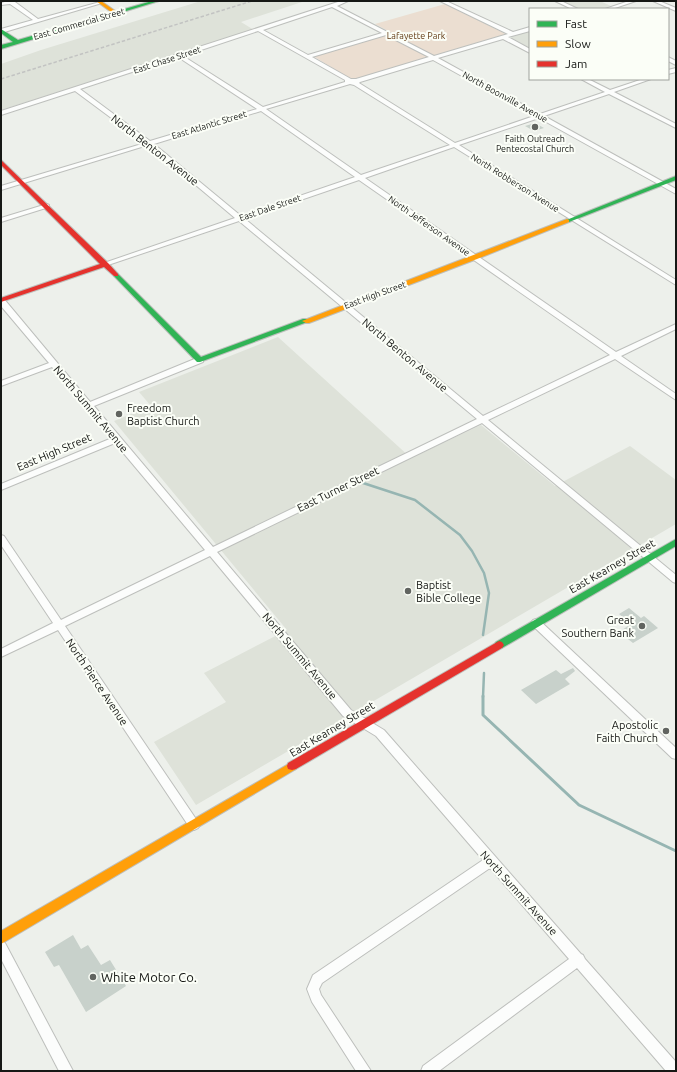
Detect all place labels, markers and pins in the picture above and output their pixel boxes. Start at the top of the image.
marker: Faith Outreach Pentecostal Church [530,122,540,132]
place label: Faith Outreach Pentecostal Church [496,134,574,154]
place label: Freedom Baptist Church [127,402,200,427]
marker: Freedom Baptist Church [114,409,124,419]
place label: Baptist Bible College [416,579,481,604]
marker: Baptist Bible College [403,586,413,596]
place label: Great Southern Bank [561,614,635,639]
marker: Great Southern Bank [637,621,647,631]
place label: Apostolic Faith Church [596,719,658,744]
marker: Apostolic Faith Church [661,726,671,736]
place label: White Motor Co. [101,970,197,984]
marker: White Motor Co. [88,972,98,982]

